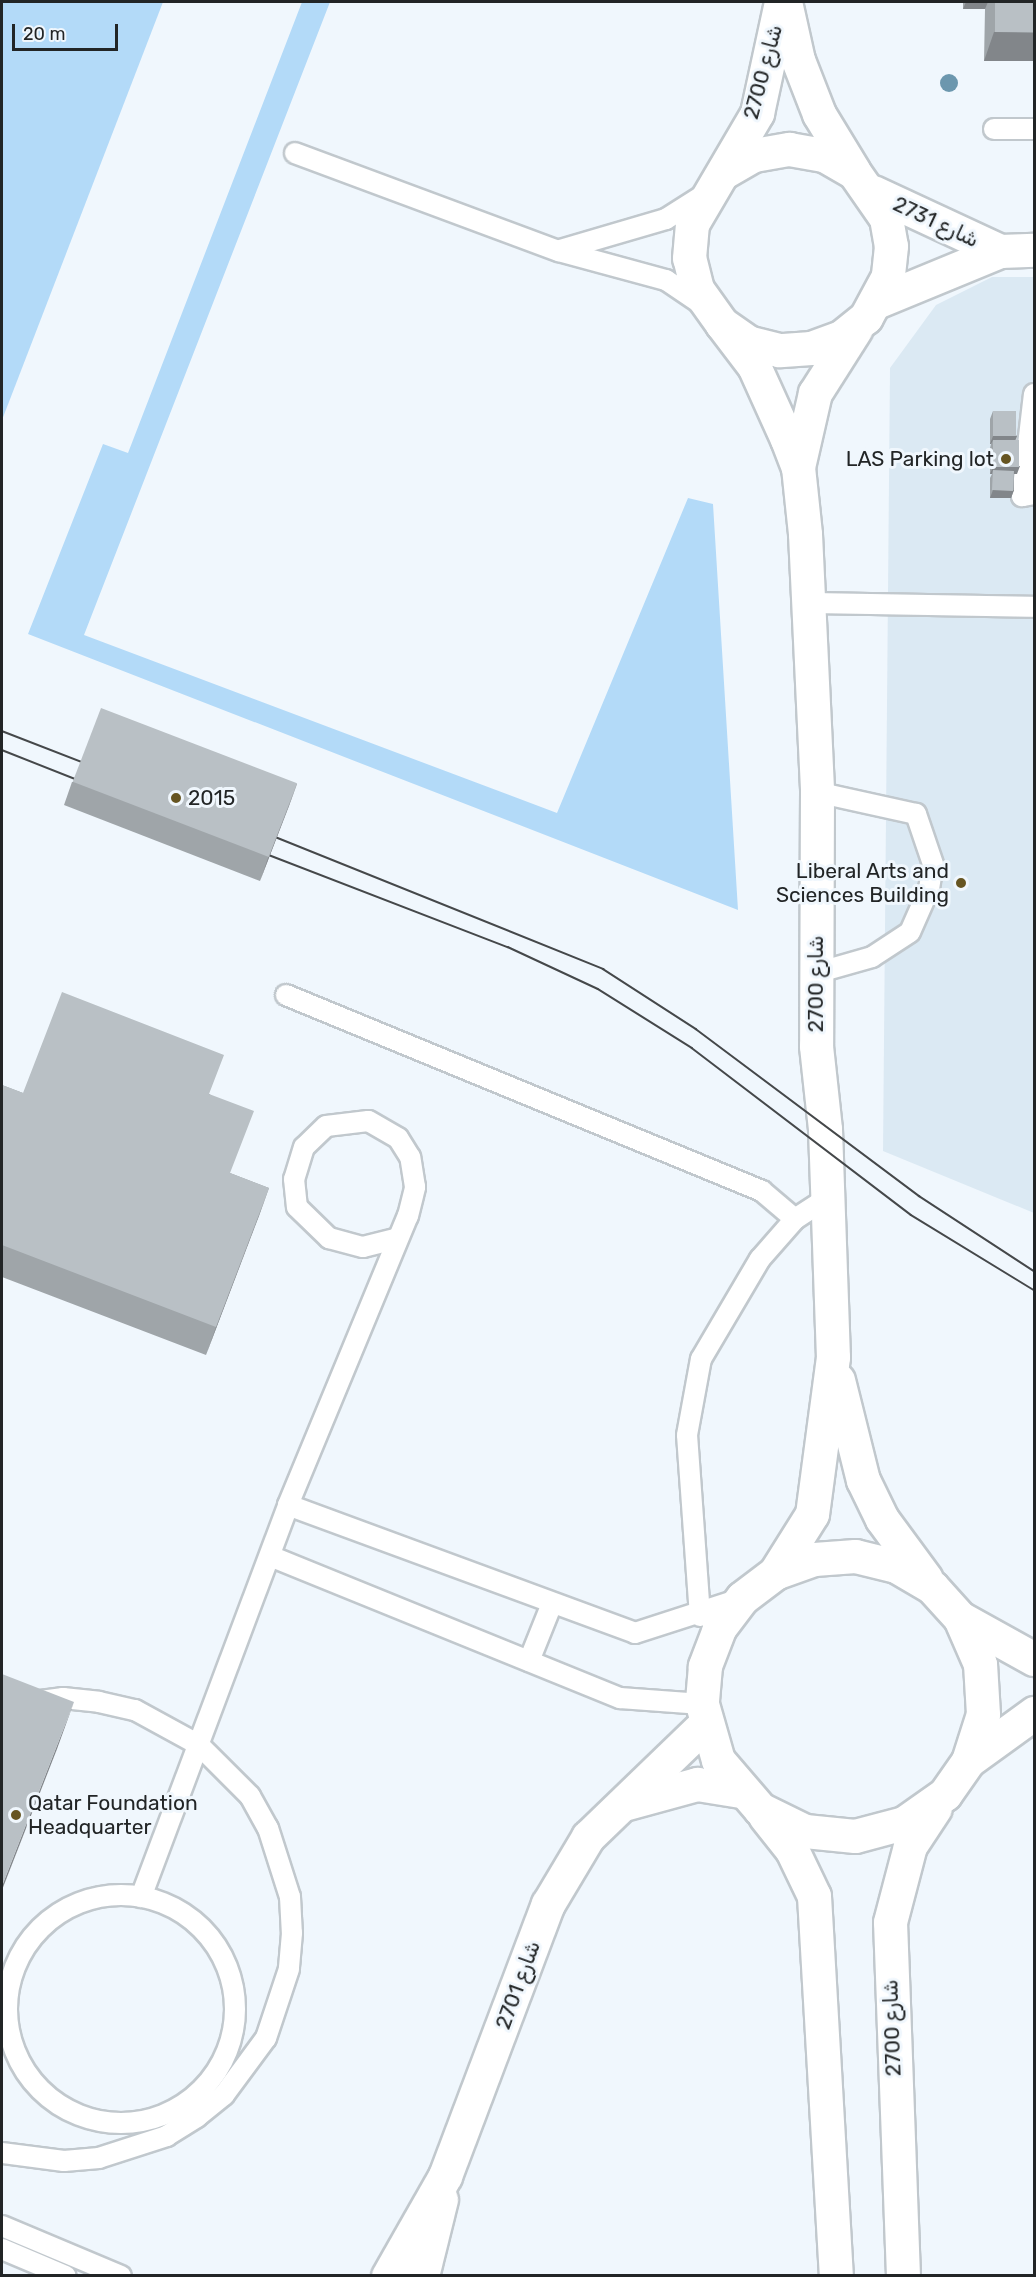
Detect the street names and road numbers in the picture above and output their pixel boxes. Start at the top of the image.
street label: شارع 2700 [738,22,788,122]
street label: شارع 2731 [889,191,983,253]
street label: شارع 2700 [803,936,829,1032]
street label: شارع 2701 [490,1937,546,2033]
street label: شارع 2700 [878,1979,906,2077]

